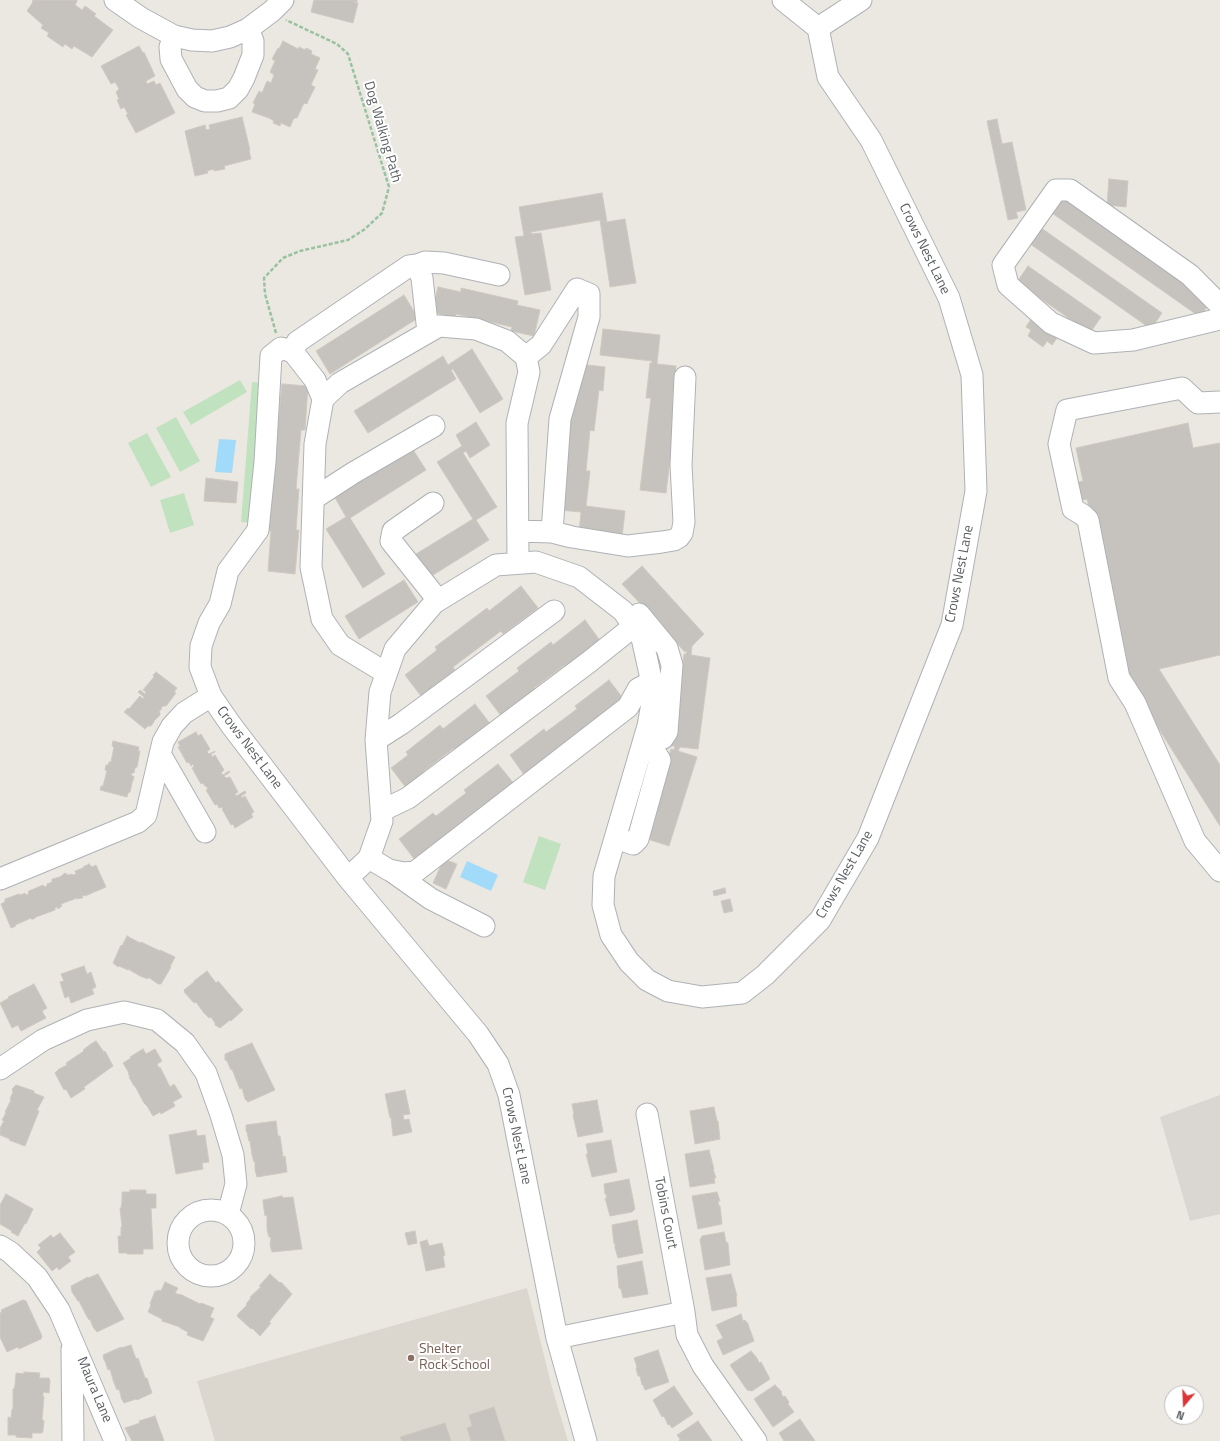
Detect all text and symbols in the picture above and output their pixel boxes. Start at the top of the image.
street label: Dog Walking Path [360,80,404,184]
street label: Crows Nest Lane [895,201,953,297]
street label: Crows Nest Lane [942,524,978,624]
street label: Crows Nest Lane [212,703,286,793]
street label: Crows Nest Lane [813,828,877,922]
street label: Crows Nest Lane [497,1086,535,1186]
street label: Tobins Court [650,1176,680,1250]
place label: Shelter Rock School [419,1342,490,1374]
marker: Shelter Rock School [406,1353,416,1363]
street label: Maura Lane [73,1355,115,1425]
north arrow [1164,1385,1204,1425]
text: N [1174,1407,1187,1424]

